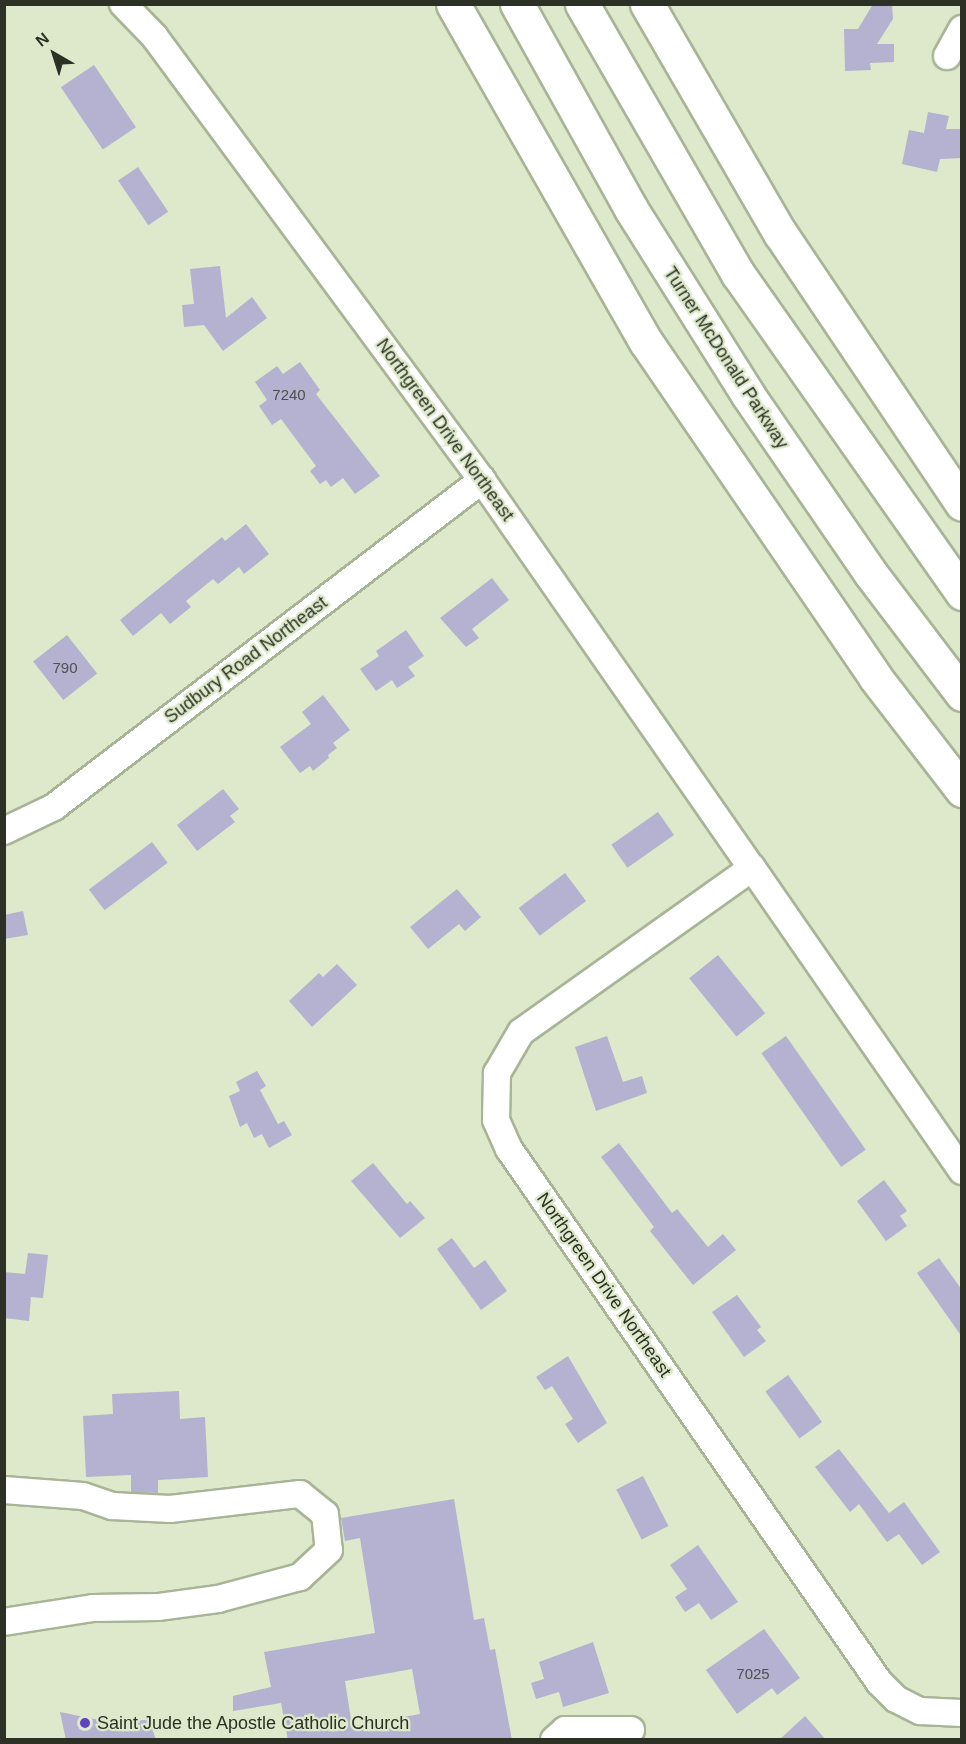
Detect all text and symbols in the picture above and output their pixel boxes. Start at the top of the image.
north arrow [24,24,84,84]
text: N [33,29,52,50]
street label: Turner McDonald Parkway [659,263,793,453]
street label: Northgreen Drive Northeast [372,335,518,525]
house number: 7240 [272,386,306,404]
street label: Sudbury Road Northeast [160,592,332,728]
house number: 790 [52,659,78,677]
street label: Northgreen Drive Northeast [532,1189,676,1381]
house number: 7025 [736,1665,770,1683]
place label: Saint Jude the Apostle Catholic Church [97,1712,410,1734]
marker: Saint Jude the Apostle Catholic Church [78,1716,92,1730]

